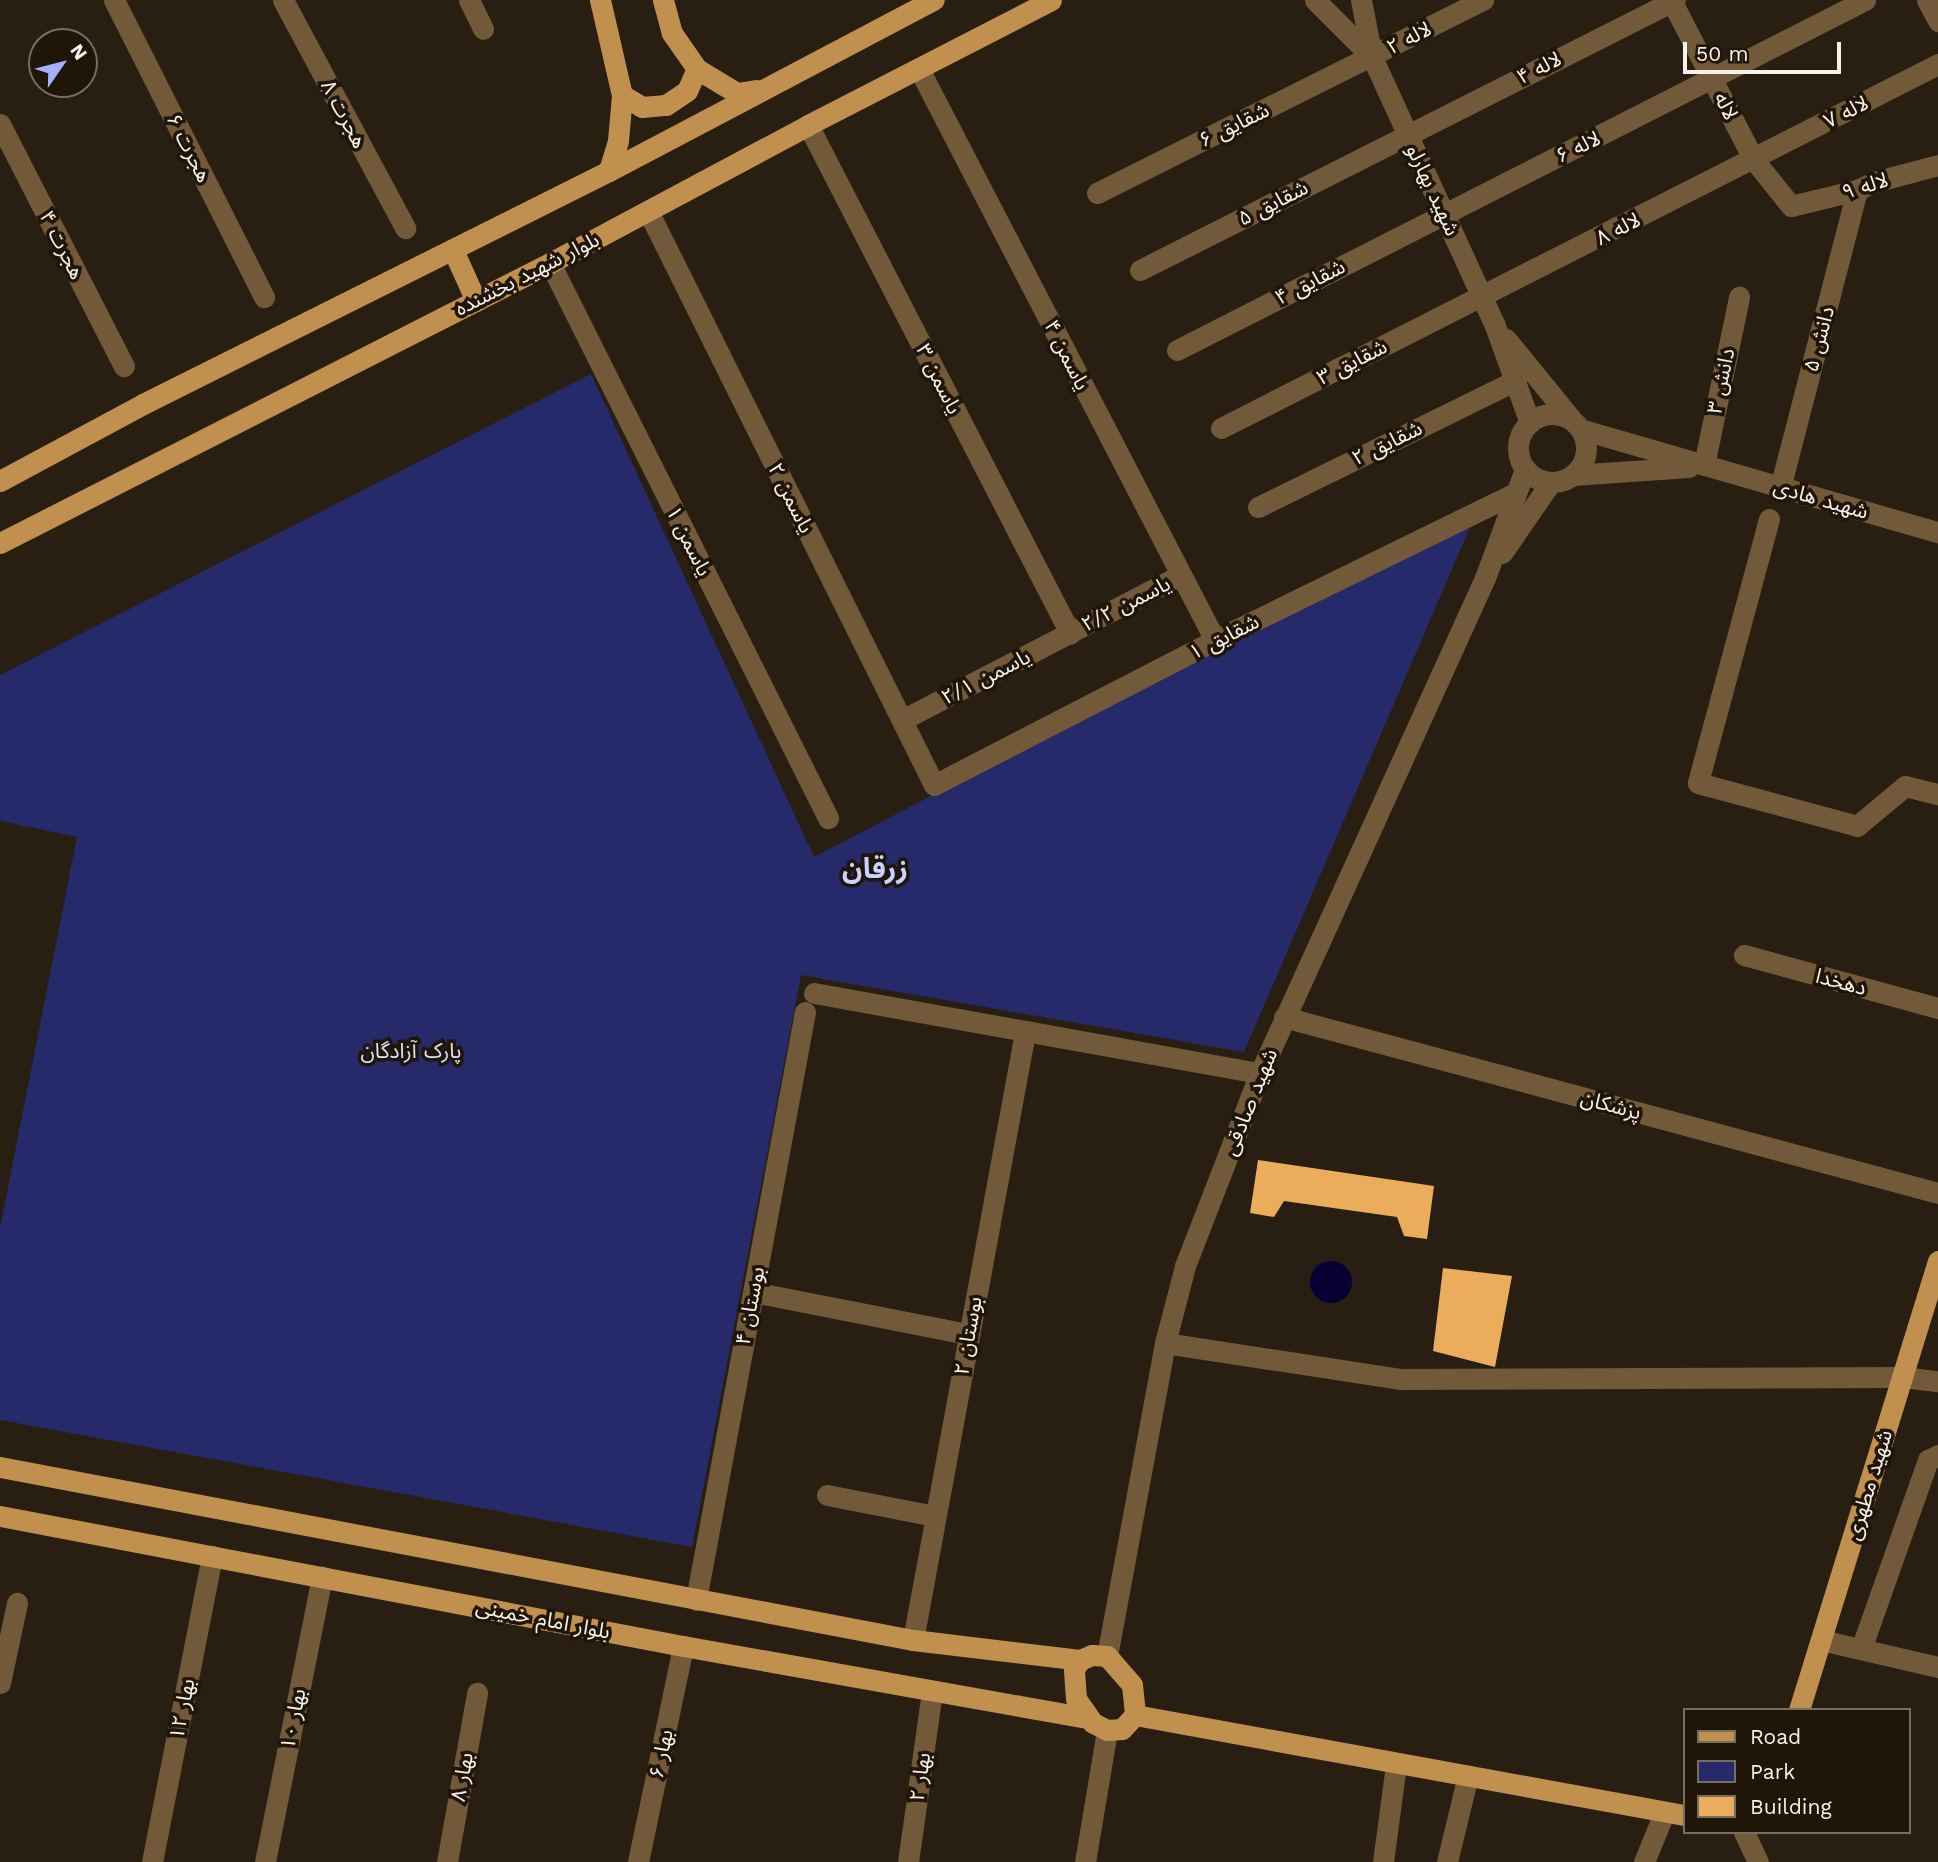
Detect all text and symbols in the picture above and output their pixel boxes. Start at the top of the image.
street label: لاله ۲ [1382,16,1436,60]
north arrow [28,28,98,98]
scale bar [1686,28,1843,72]
text: N [66,39,92,64]
text: 50 m [1696,41,1748,66]
street label: لاله ۴ [1512,46,1566,90]
street label: هجرت ۸ [316,76,372,152]
street label: لاله [1708,88,1744,124]
street label: لاله ۷ [1819,90,1873,134]
street label: شقایق ۶ [1195,97,1273,153]
street label: هجرت ۶ [161,109,217,187]
street label: لاله ۶ [1551,125,1605,169]
street label: شهید بهارلو [1401,140,1465,240]
street label: لاله ۹ [1839,167,1891,205]
street label: شقایق ۵ [1234,175,1312,231]
street label: هجرت ۴ [34,206,90,284]
street label: لاله ۸ [1591,207,1645,251]
street label: بلوار شهید بخشنده [451,227,603,321]
street label: شقایق ۴ [1271,254,1349,310]
street label: دانش ۵ [1798,304,1840,374]
street label: یاسمن ۴ [1039,316,1095,394]
street label: شقایق ۳ [1313,334,1391,390]
street label: یاسمن ۳ [911,340,967,418]
street label: دانش ۳ [1702,346,1740,416]
street label: شقایق ۲ [1348,415,1426,471]
street label: یاسمن ۲ [763,459,819,537]
street label: شهید هادی [1771,473,1871,525]
street label: یاسمن ۱ [661,502,717,580]
street label: یاسمن ۲/۲ [1077,571,1175,637]
street label: شقایق ۱ [1185,609,1263,665]
street label: یاسمن ۲/۱ [937,644,1035,710]
district label: زرقان [842,852,908,886]
street label: دهخدا [1813,963,1869,1001]
park label: پارک آزادگان [360,1038,462,1064]
street label: شهید صادقی [1217,1045,1283,1159]
street label: پزشکان [1578,1085,1644,1125]
street label: بوستان ۴ [730,1265,770,1347]
street label: بوستان ۲ [949,1295,987,1377]
street label: شهید مطهری [1840,1427,1898,1543]
street label: بلوار امام خمینی [474,1594,612,1644]
street label: بهار ۱۲ [164,1677,200,1741]
street label: بهار ۱۰ [275,1687,311,1751]
legend [1682,1708,1910,1834]
text: Road [1750,1724,1801,1749]
street label: بهار ۶ [644,1727,678,1781]
street label: بهار ۸ [445,1751,479,1803]
street label: بهار ۲ [904,1751,936,1803]
text: Park [1750,1759,1795,1784]
text: Building [1750,1794,1832,1819]

